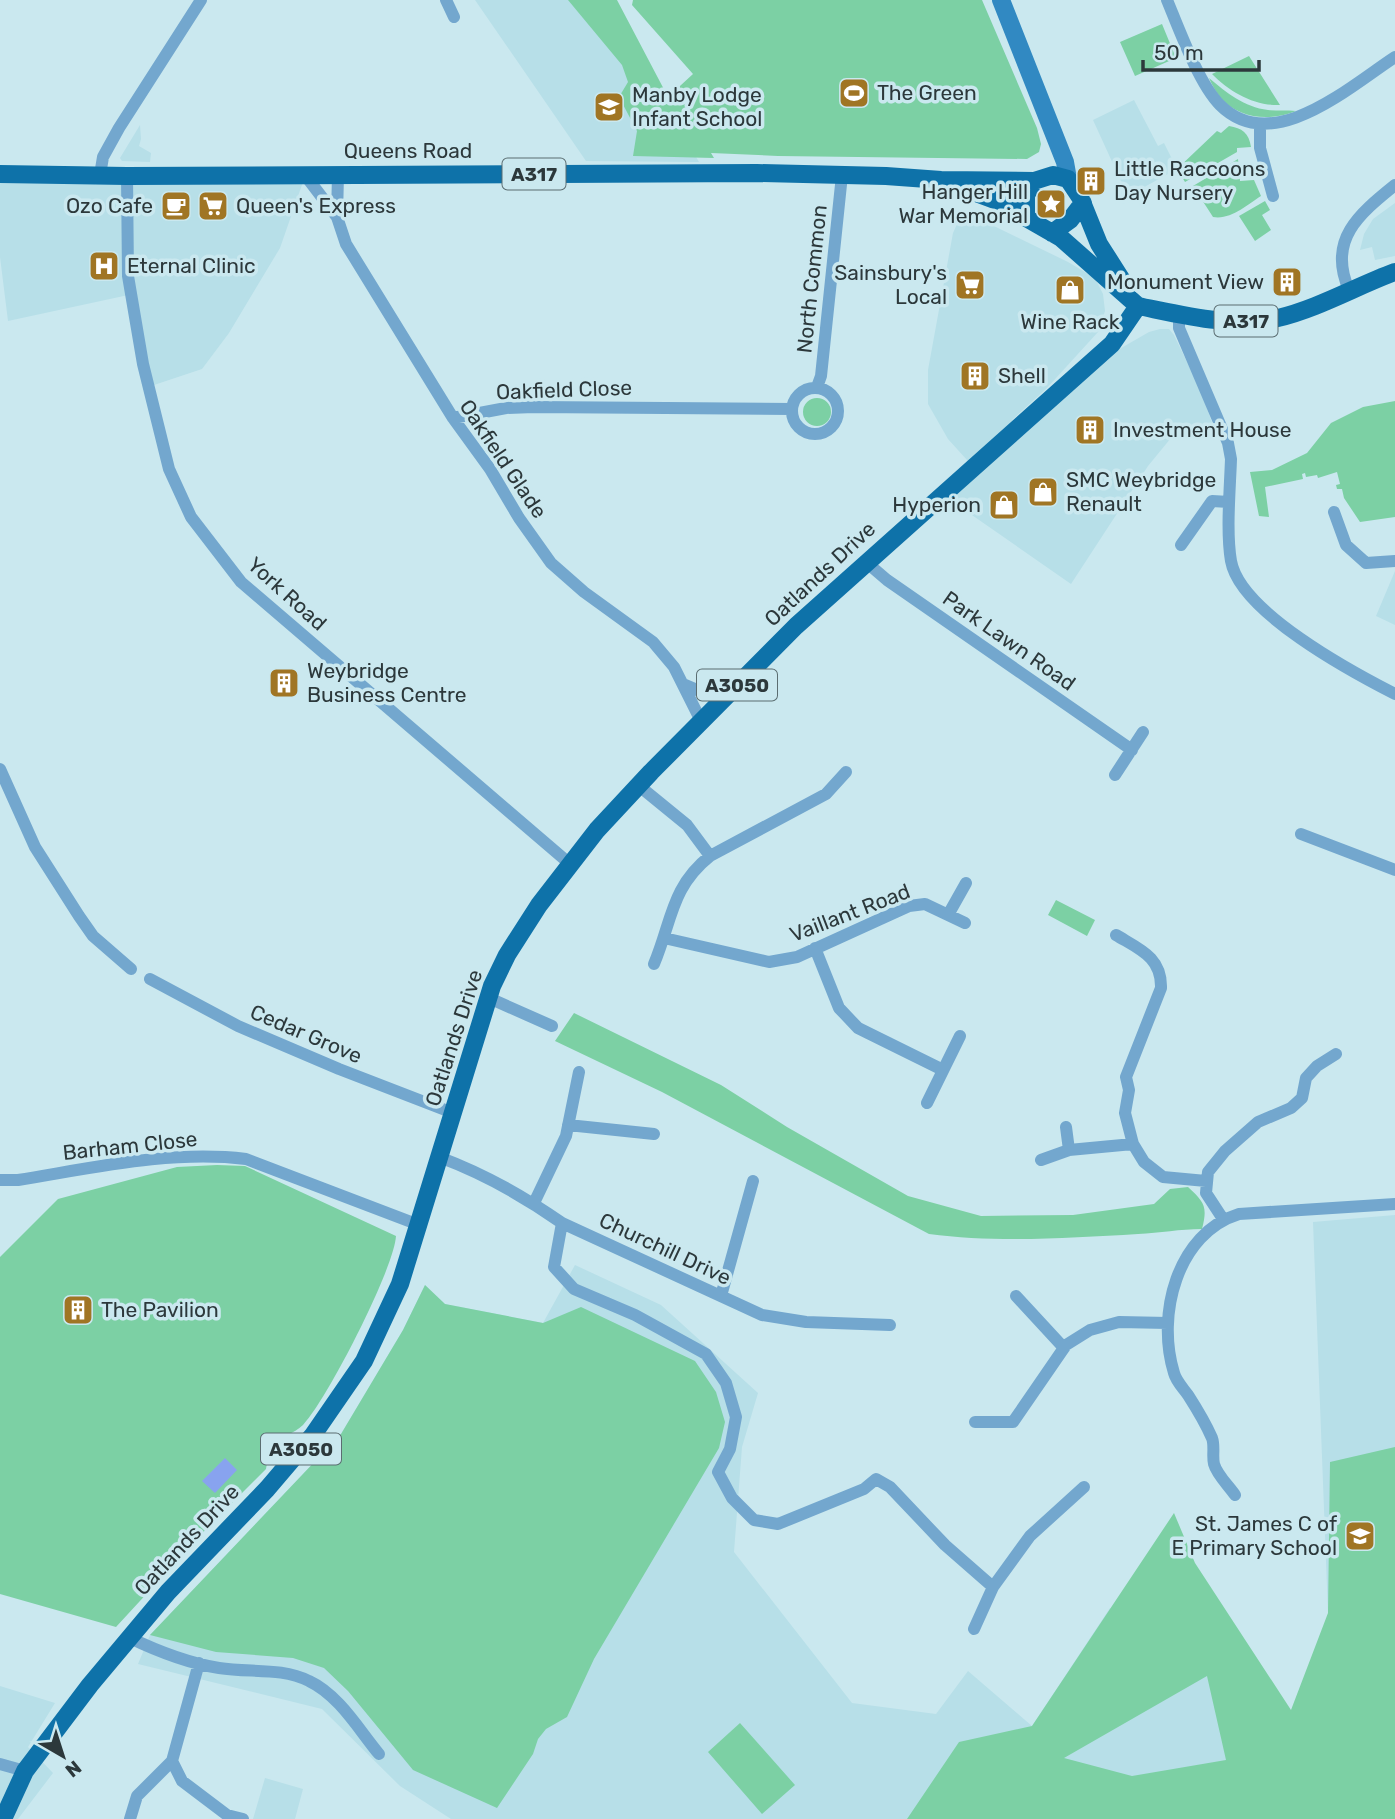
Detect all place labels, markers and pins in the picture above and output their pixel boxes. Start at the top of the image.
sports icon: The Green [837,76,871,110]
place label: The Green [877,80,977,105]
place label: Manby Lodge Infant School [632,82,762,131]
school or university icon: Manby Lodge Infant School [592,90,626,124]
place label: Little Raccoons Day Nursery [1114,156,1265,205]
building icon: Little Raccoons Day Nursery [1074,164,1108,198]
place label: Hanger Hill War Memorial [898,179,1028,228]
place icon: Hanger Hill War Memorial [1034,187,1068,221]
cafe icon: Ozo Cafe [159,189,193,223]
supermarket icon: Queen's Express [196,189,230,223]
place label: Ozo Cafe [66,193,153,218]
place label: Queen's Express [236,193,396,218]
hospital icon: Eternal Clinic [87,249,121,283]
place label: Eternal Clinic [127,253,256,278]
place label: Sainsbury's Local [834,260,947,309]
building icon: Monument View [1270,265,1304,299]
supermarket icon: Sainsbury's Local [953,268,987,302]
place label: Monument View [1107,269,1264,294]
shop icon: Wine Rack [1053,273,1087,307]
place label: Wine Rack [1020,309,1120,334]
building icon: Shell [958,359,992,393]
place label: Shell [998,363,1046,388]
building icon: Investment House [1073,413,1107,447]
place label: Investment House [1113,417,1292,442]
place label: SMC Weybridge Renault [1066,467,1216,516]
shop icon: SMC Weybridge Renault [1026,475,1060,509]
shop icon: Hyperion [987,488,1021,522]
place label: Hyperion [892,492,981,517]
place label: Weybridge Business Centre [307,658,467,707]
building icon: Weybridge Business Centre [267,666,301,700]
building icon: The Pavilion [61,1293,95,1327]
place label: The Pavilion [101,1297,219,1322]
place label: St. James C of E Primary School [1172,1511,1337,1560]
school or university icon: St. James C of E Primary School [1343,1519,1377,1553]

